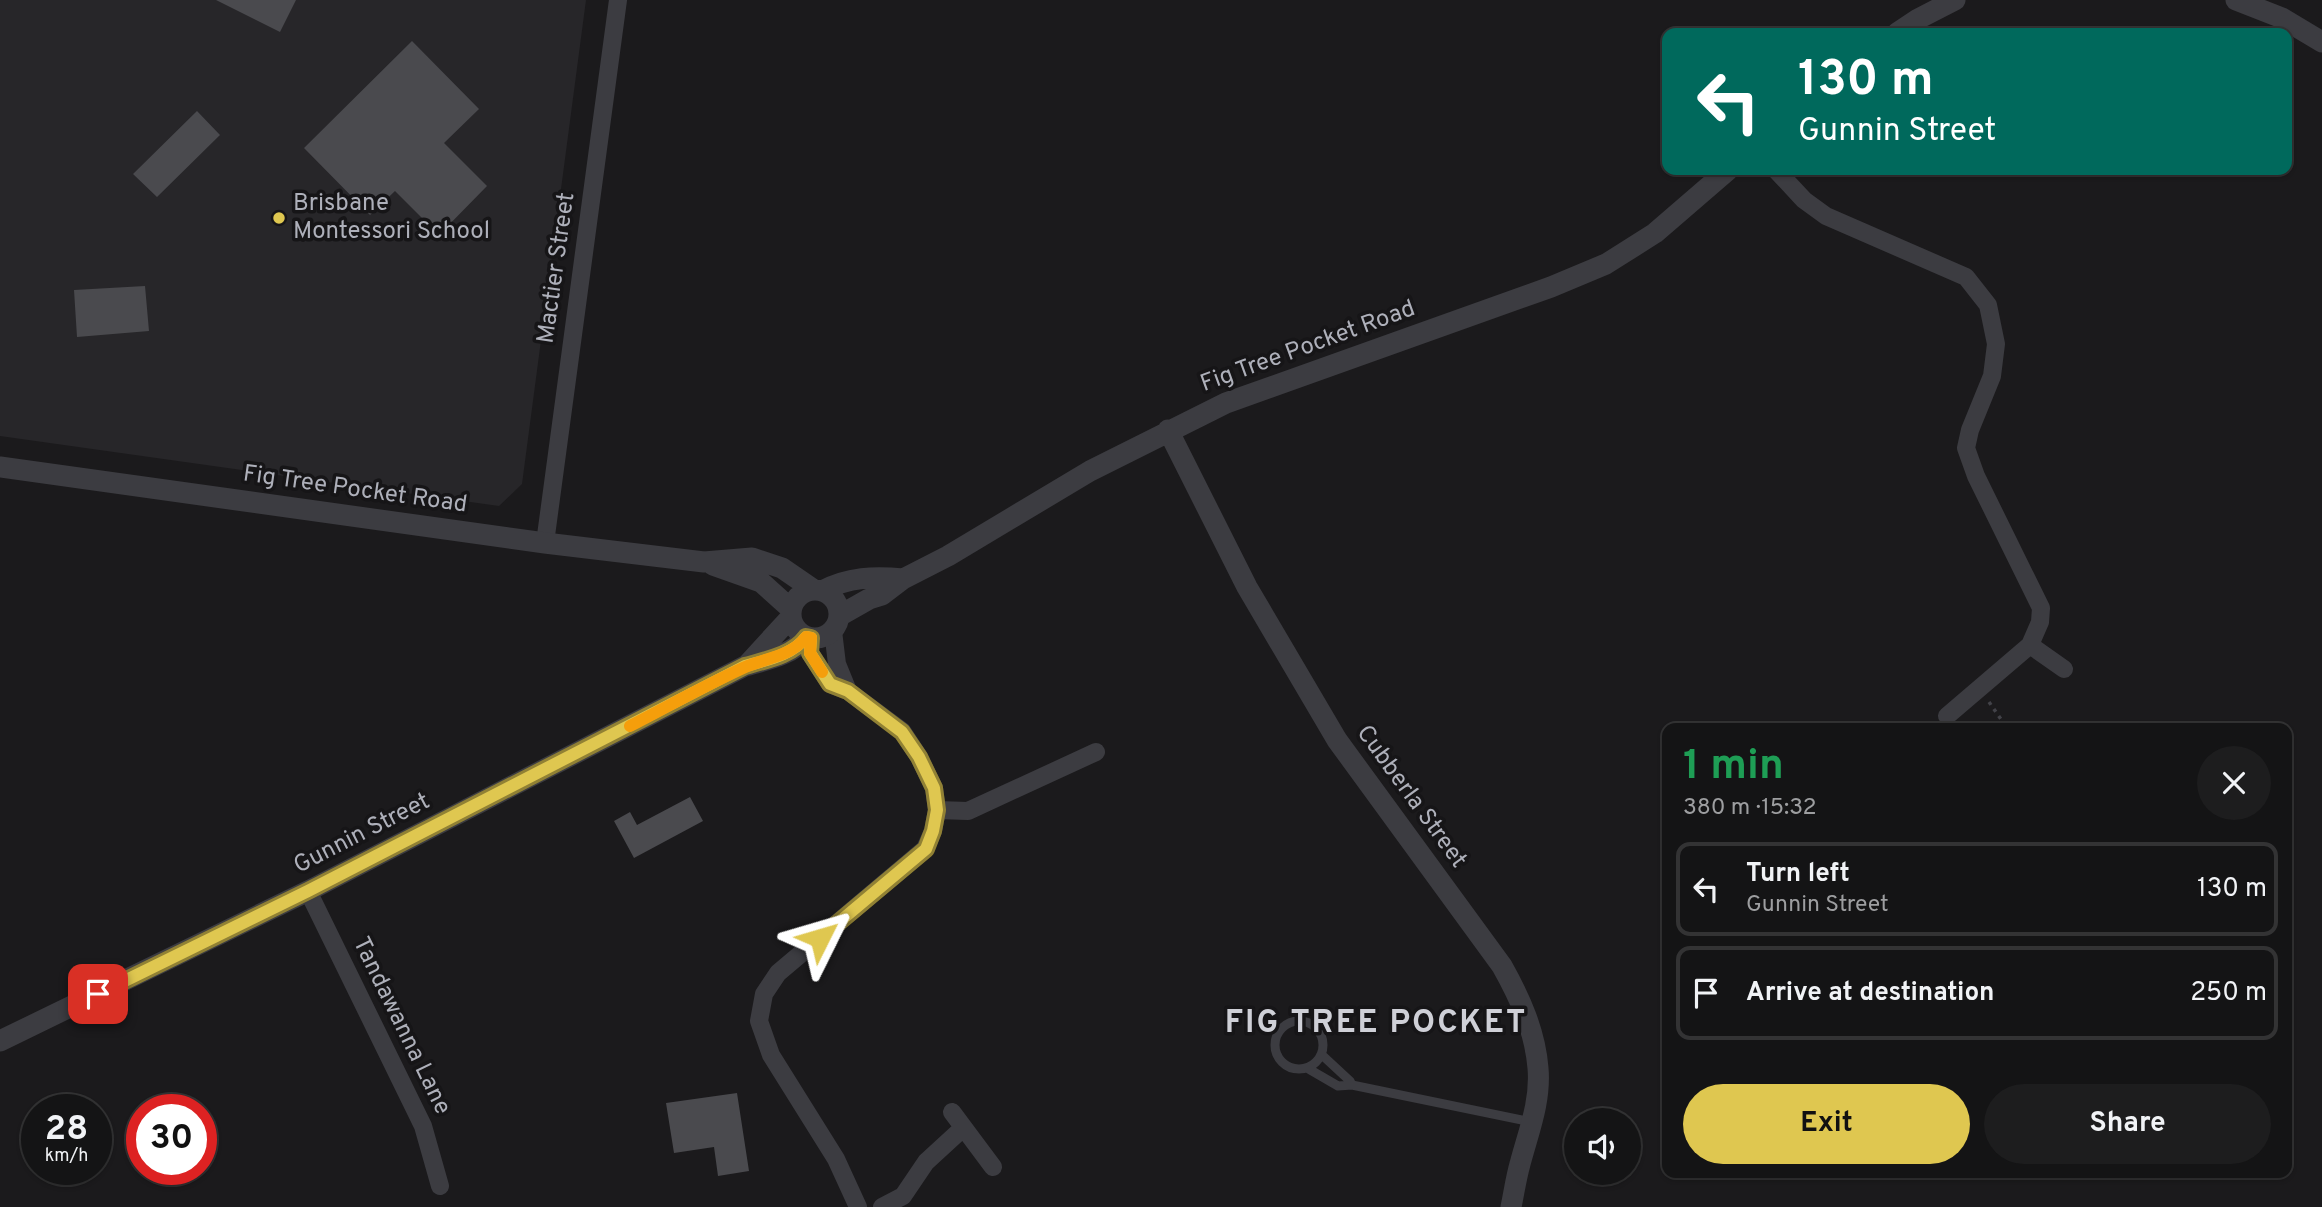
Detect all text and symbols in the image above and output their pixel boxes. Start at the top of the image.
text: 130 m [1798,51,1934,113]
icon: left [1683,56,1774,147]
text: Gunnin Street [1798,112,1996,152]
place label: Brisbane Montessori School [293,189,490,247]
street label: Mactier Street [532,191,582,345]
marker: Brisbane Montessori School [271,210,287,226]
street label: Fig Tree Pocket Road [1197,294,1419,400]
street label: Fig Tree Pocket Road [241,459,469,521]
street label: Cubberla Street [1349,720,1473,874]
text: 1 min [1683,741,1784,794]
button: close [2197,746,2271,820]
street label: Gunnin Street [289,787,435,881]
text: 380 m · 15:32 [1683,794,1817,823]
text: Turn left [1746,858,1850,891]
icon: left [1687,870,1725,908]
text: 130 m [2197,873,2267,906]
text: Gunnin Street [1746,891,1889,920]
position arrow [783,901,857,975]
street label: Tandawanna Lane [345,932,457,1120]
pin [68,964,128,1024]
icon: arrive [1687,974,1725,1012]
icon: arrive [79,975,117,1013]
text: Arrive at destination [1746,977,1994,1010]
text: 250 m [2190,977,2267,1010]
district label: FIG TREE POCKET [1225,1004,1527,1044]
button: Exit [1683,1084,1970,1164]
button: Share [1984,1084,2271,1164]
speed limit sign: 30 [126,1094,217,1185]
text: 28 [45,1108,88,1152]
map controls [1564,1108,1641,1185]
button: sound [1564,1108,1641,1185]
text: km/h [45,1145,88,1168]

